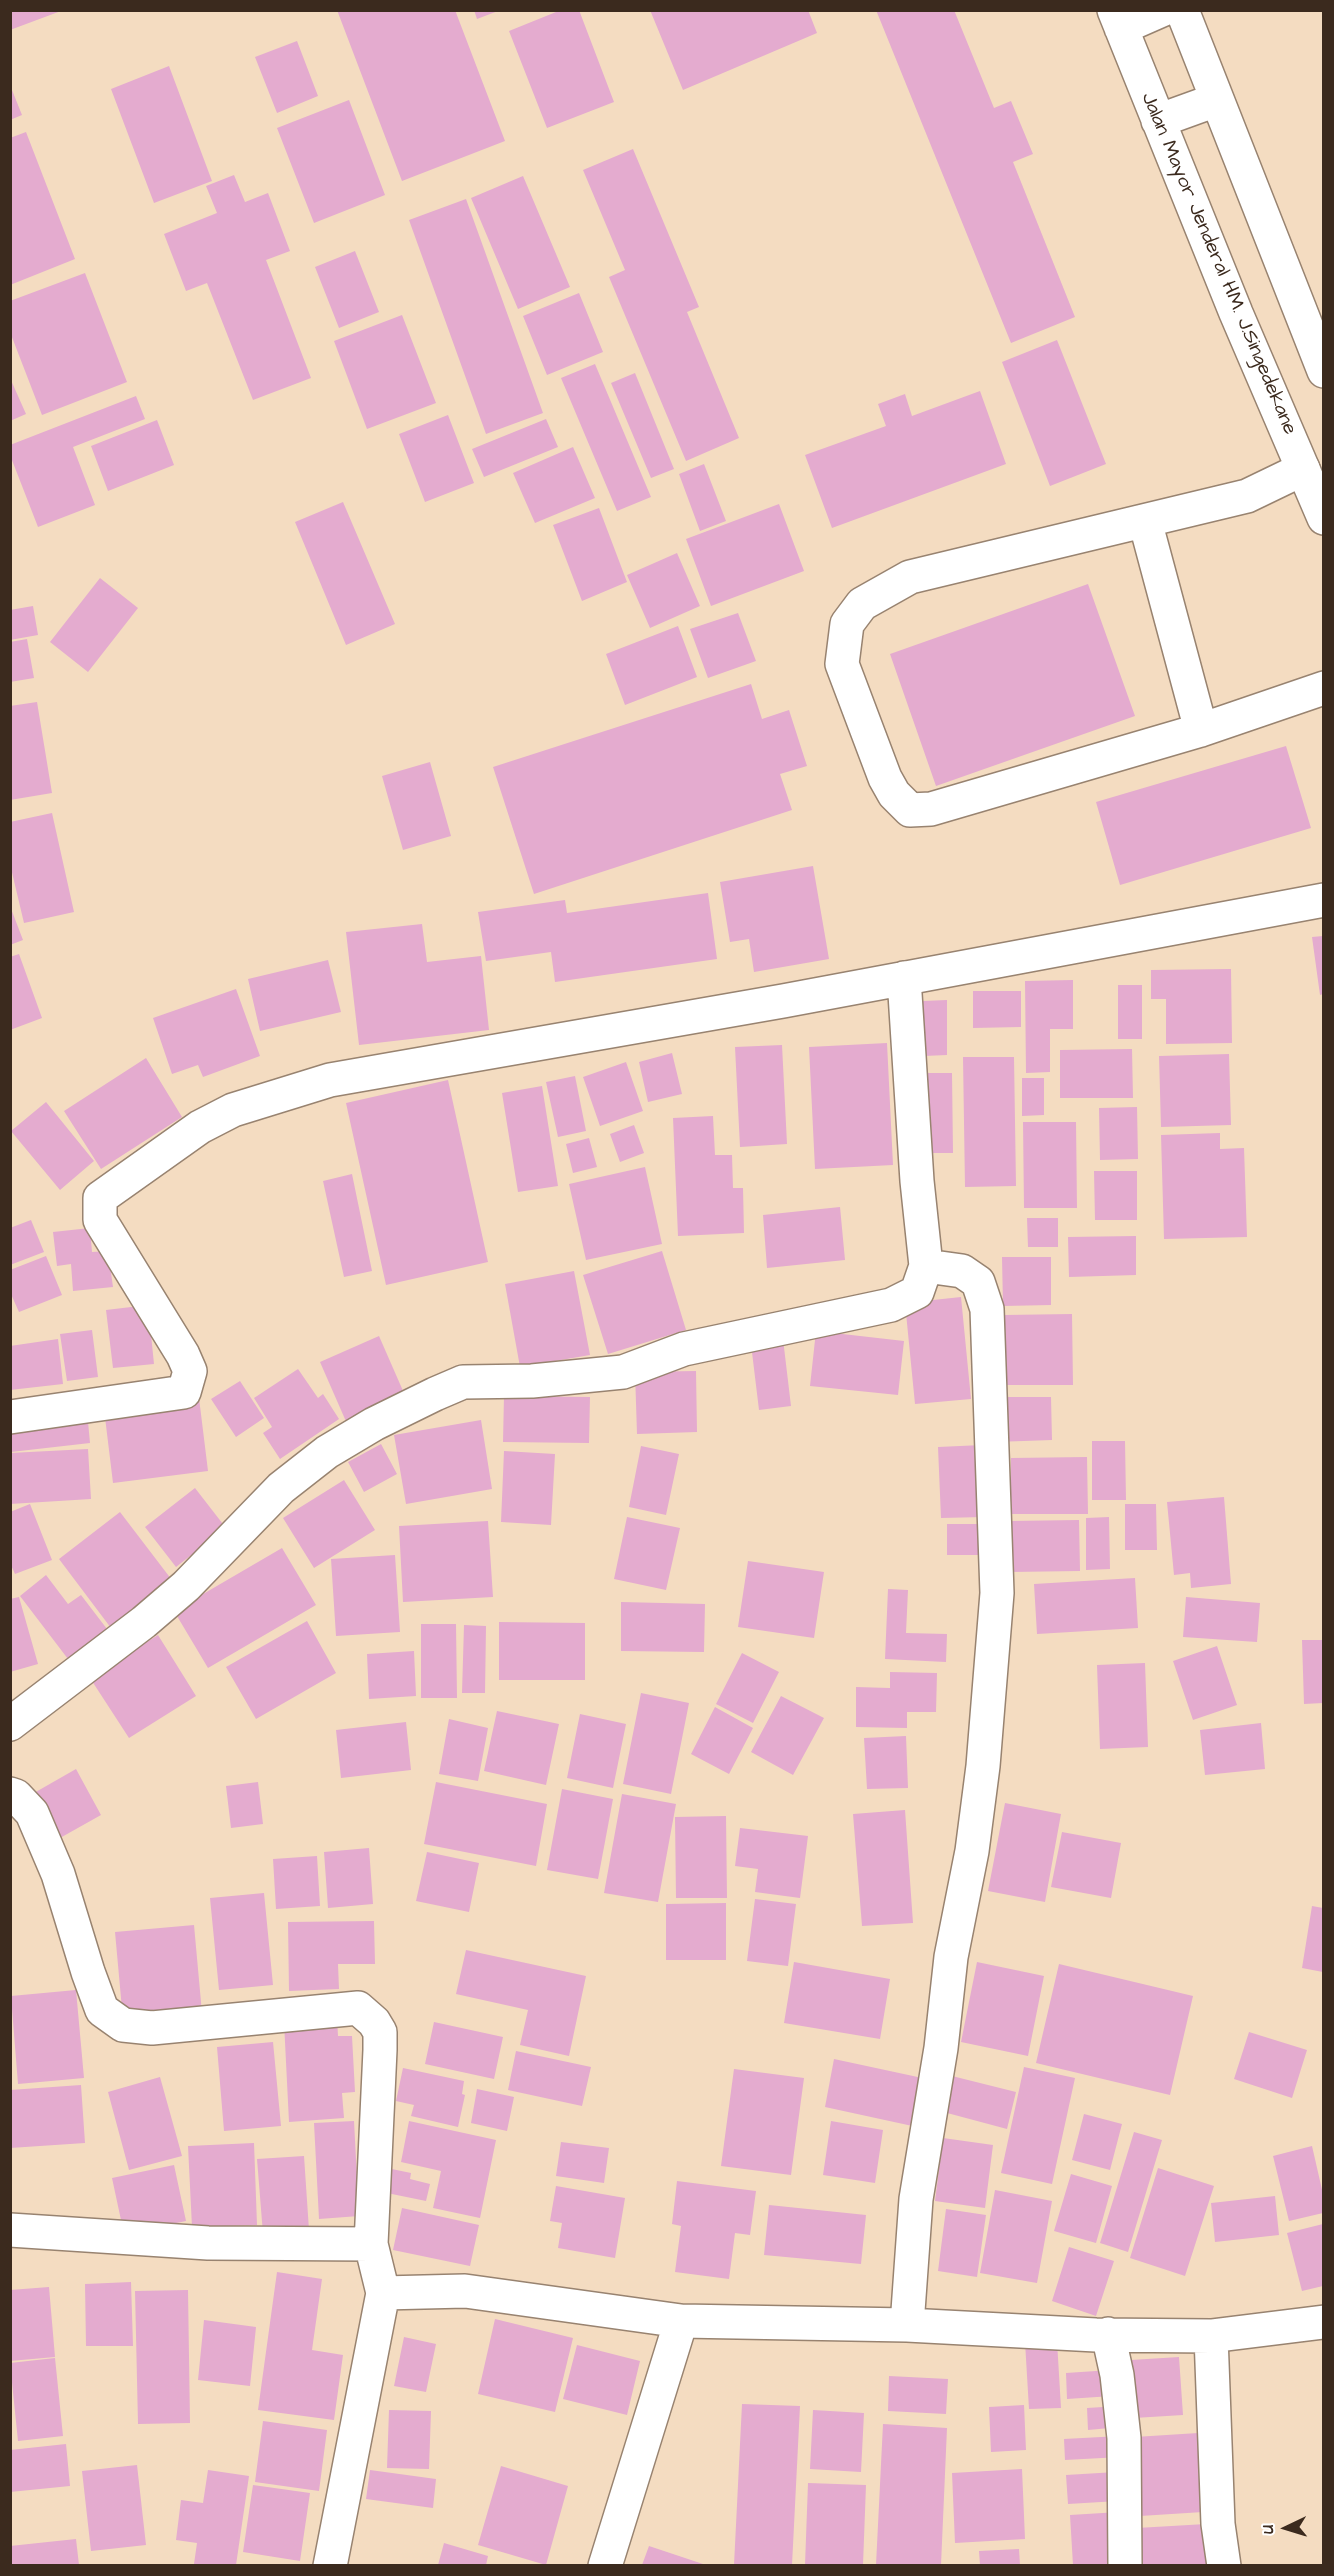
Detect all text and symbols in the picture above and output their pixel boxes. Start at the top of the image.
street label: Jalan Mayor Jenderal HM. J.Singedekane [1135,89,1301,439]
north arrow [1256,2498,1316,2558]
text: U [1257,2524,1279,2535]

